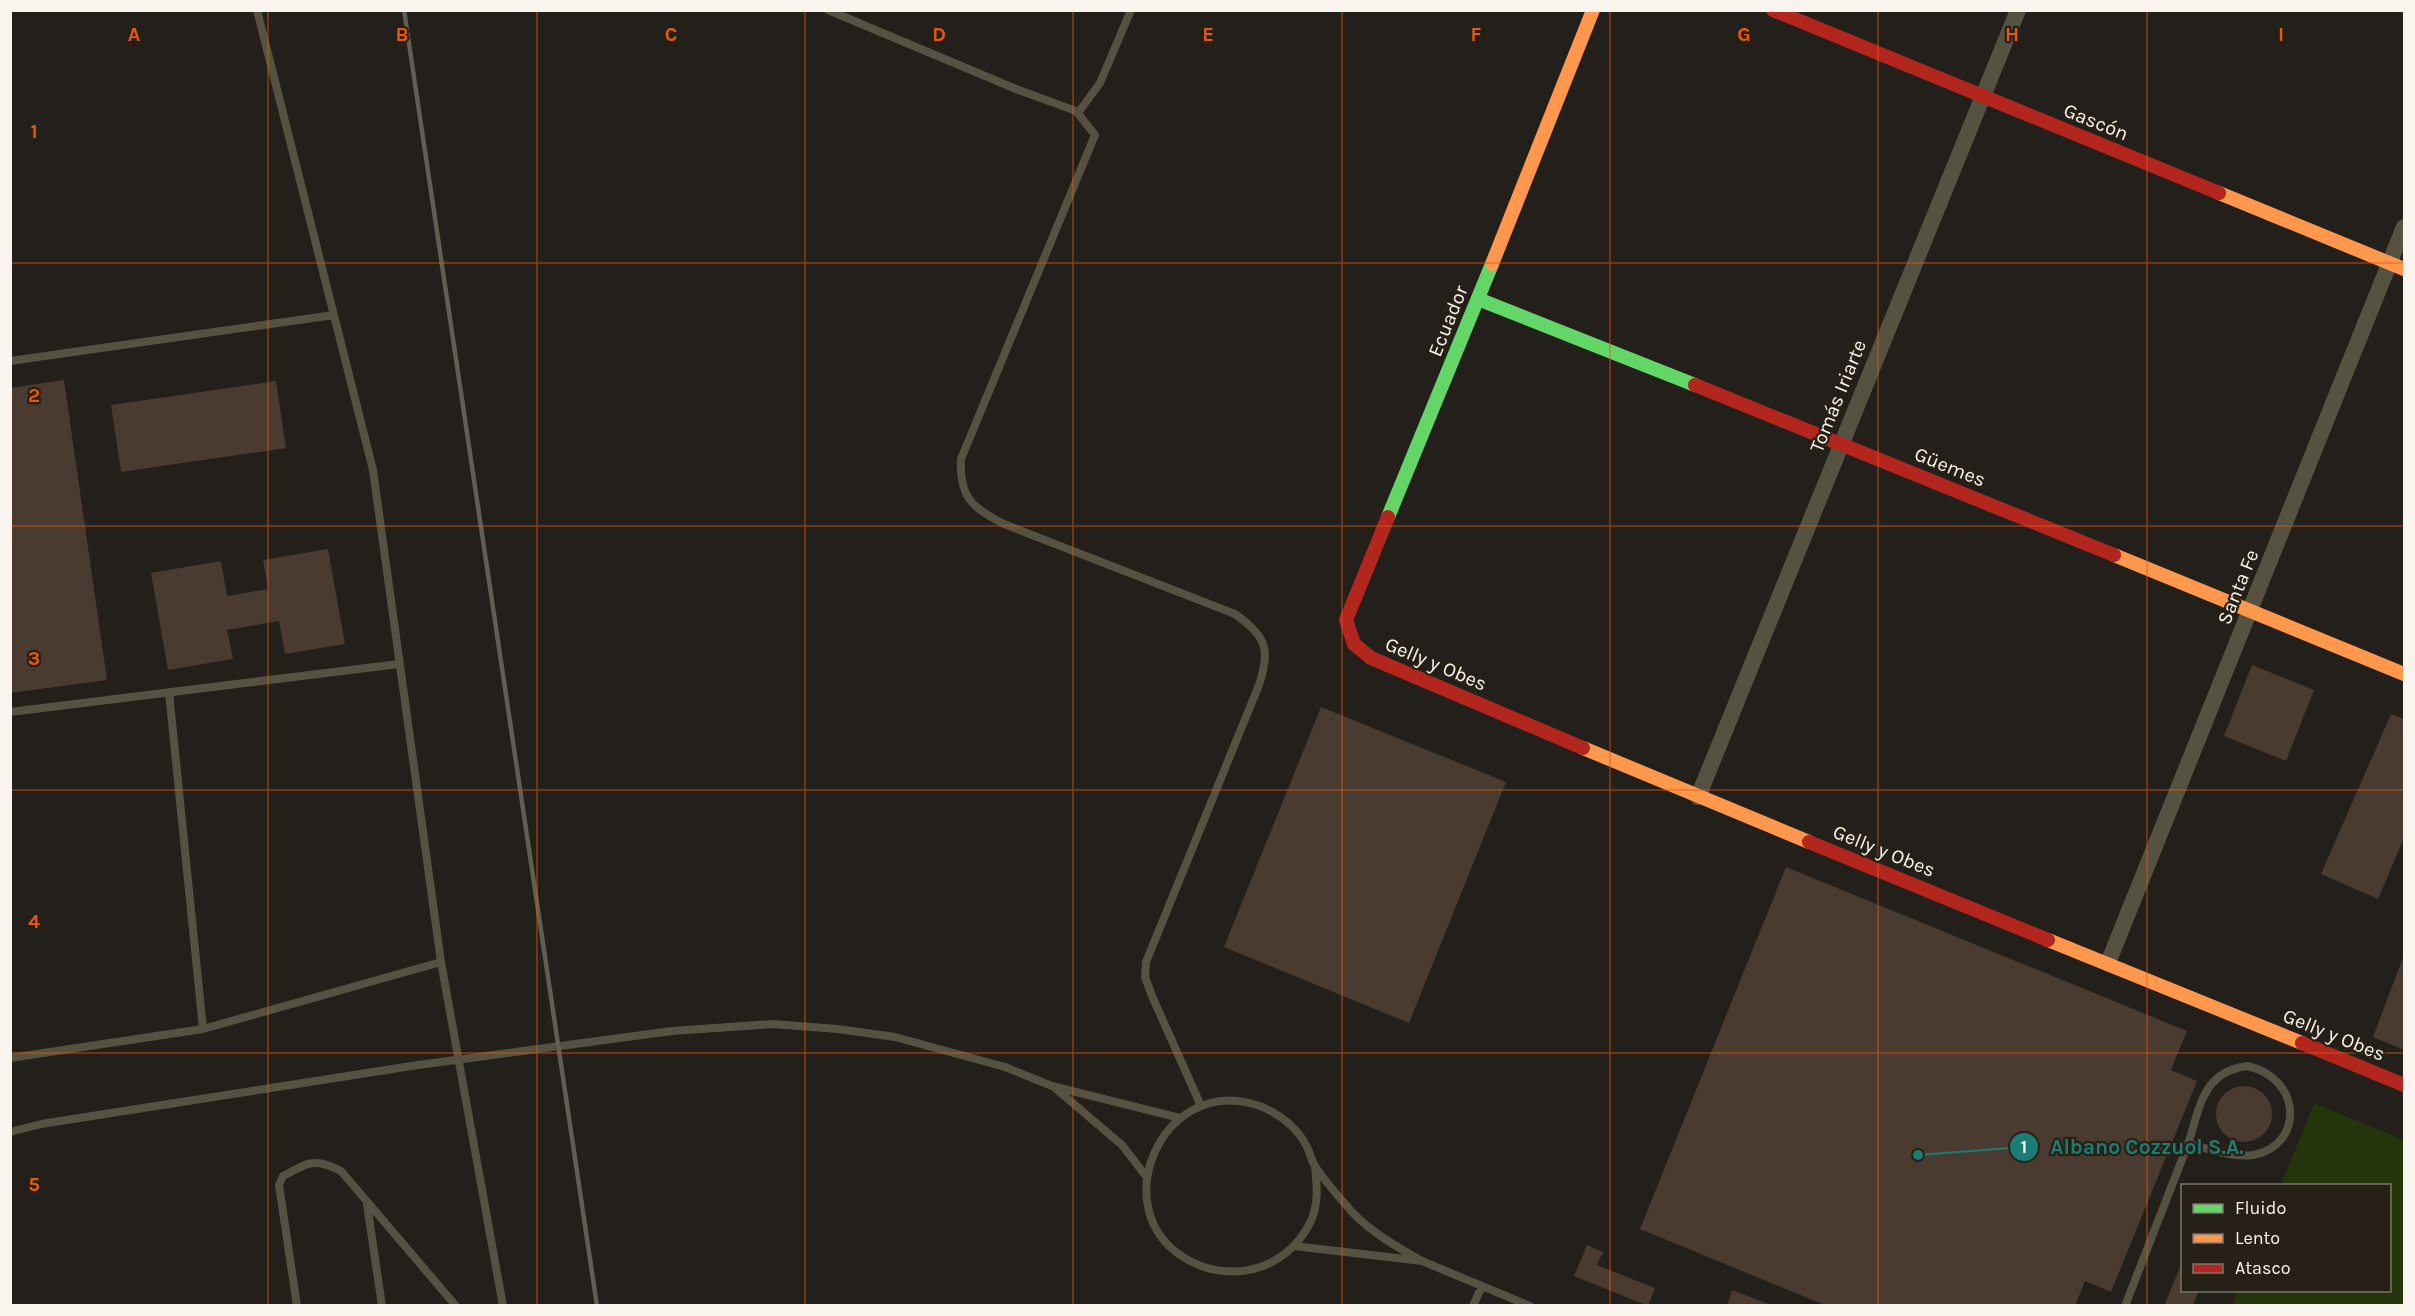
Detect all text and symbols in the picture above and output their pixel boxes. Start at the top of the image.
text: A [128,23,141,46]
text: B [396,23,408,46]
text: C [665,23,677,46]
text: D [932,23,946,46]
text: E [1202,23,1214,46]
text: F [1471,23,1482,46]
text: G [1737,23,1751,46]
text: H [2005,23,2019,46]
text: I [2278,23,2284,46]
street label: Gascón [2060,99,2132,145]
text: 1 [30,120,38,143]
street label: Ecuador [1423,281,1473,360]
street label: Tomás Iriarte [1805,336,1871,456]
text: 2 [28,384,40,407]
street label: Güemes [1911,442,1989,492]
street label: Santa Fe [2213,546,2263,628]
street label: Gelly y Obes [1382,632,1490,696]
text: 3 [28,647,40,670]
street label: Gelly y Obes [1830,820,1938,882]
text: 4 [28,910,40,933]
street label: Gelly y Obes [2280,1004,2388,1066]
callout: Albano Cozzuol S.A. [2009,1127,2256,1166]
text: Albano Cozzuol S.A. [2050,1135,2244,1159]
text: 1 [2021,1136,2027,1158]
text: 5 [28,1173,40,1196]
legend [2181,1184,2391,1292]
text: Fluido [2235,1197,2286,1219]
text: Lento [2235,1227,2280,1249]
text: Atasco [2235,1257,2291,1279]

